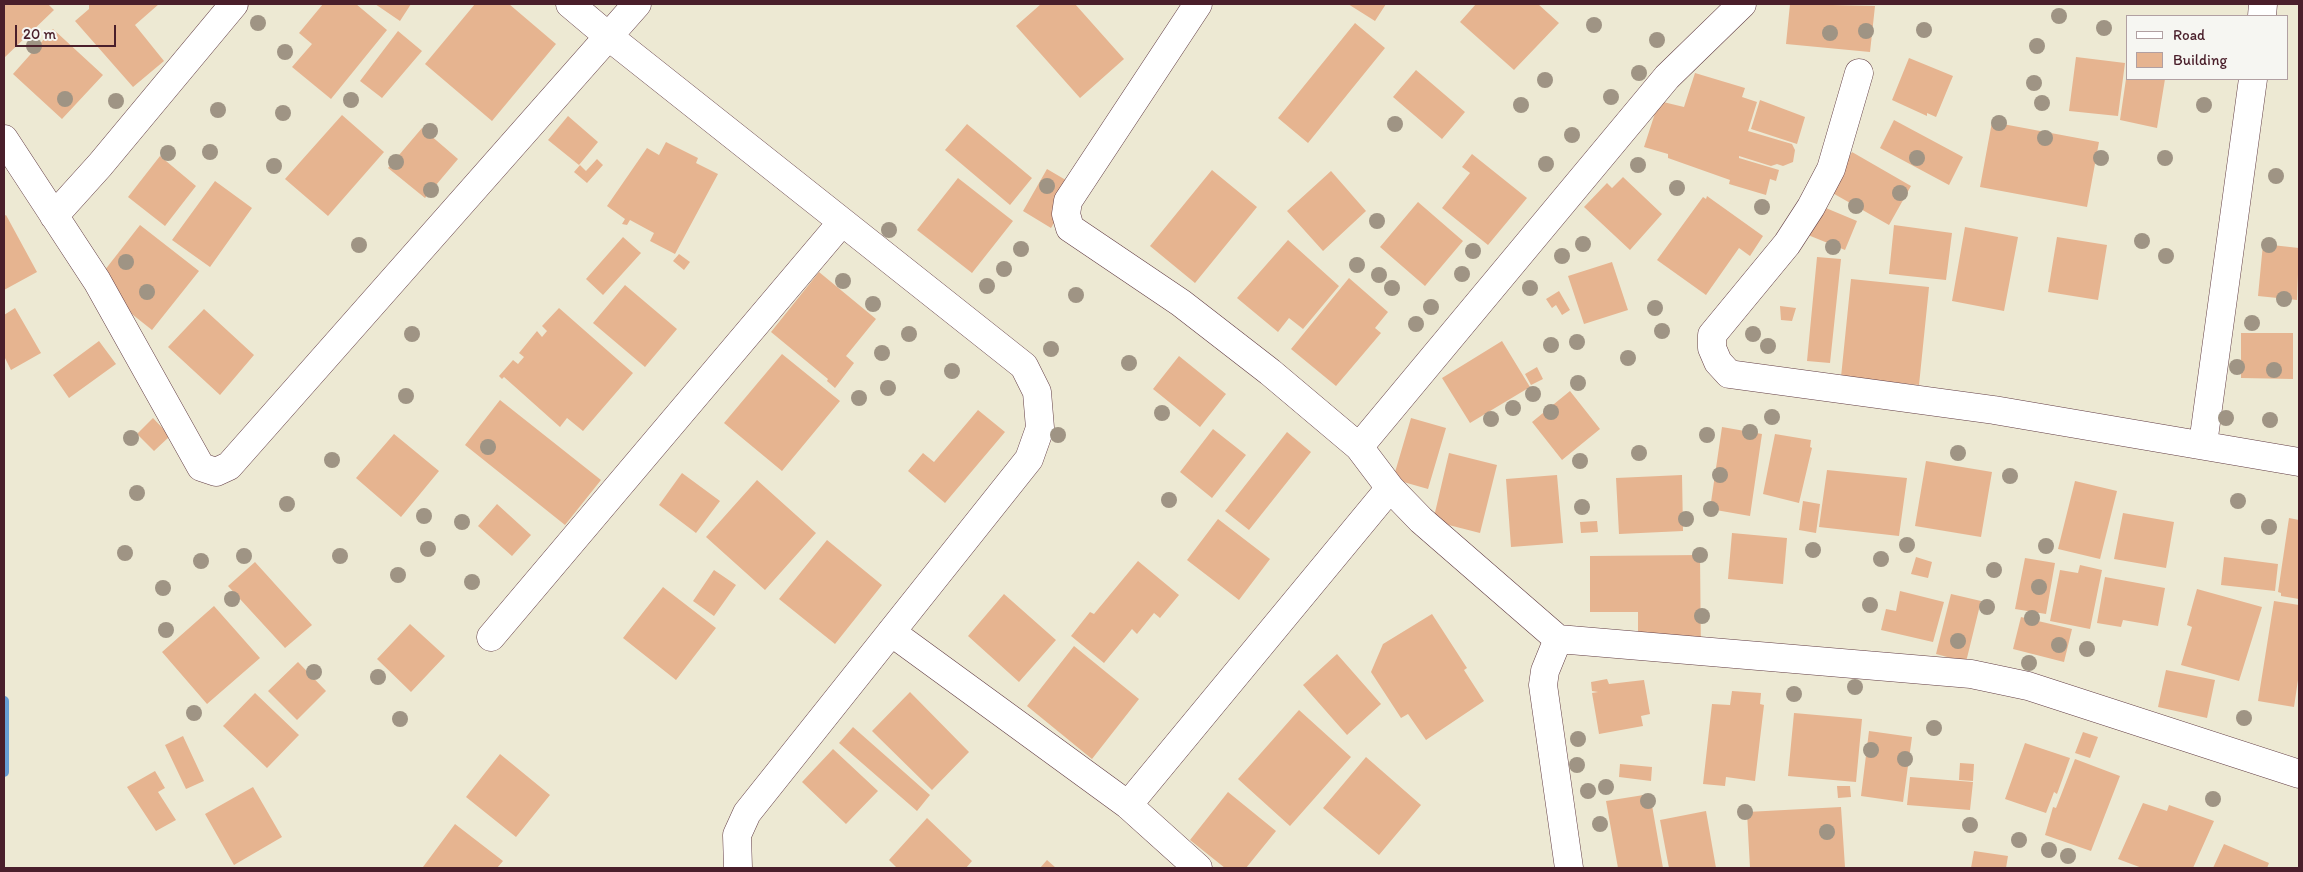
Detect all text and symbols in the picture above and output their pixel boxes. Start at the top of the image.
scale bar [18,15,119,47]
legend [2126,15,2288,80]
text: 20 m [23,25,56,43]
text: Road [2173,26,2205,44]
text: Building [2173,51,2227,69]

